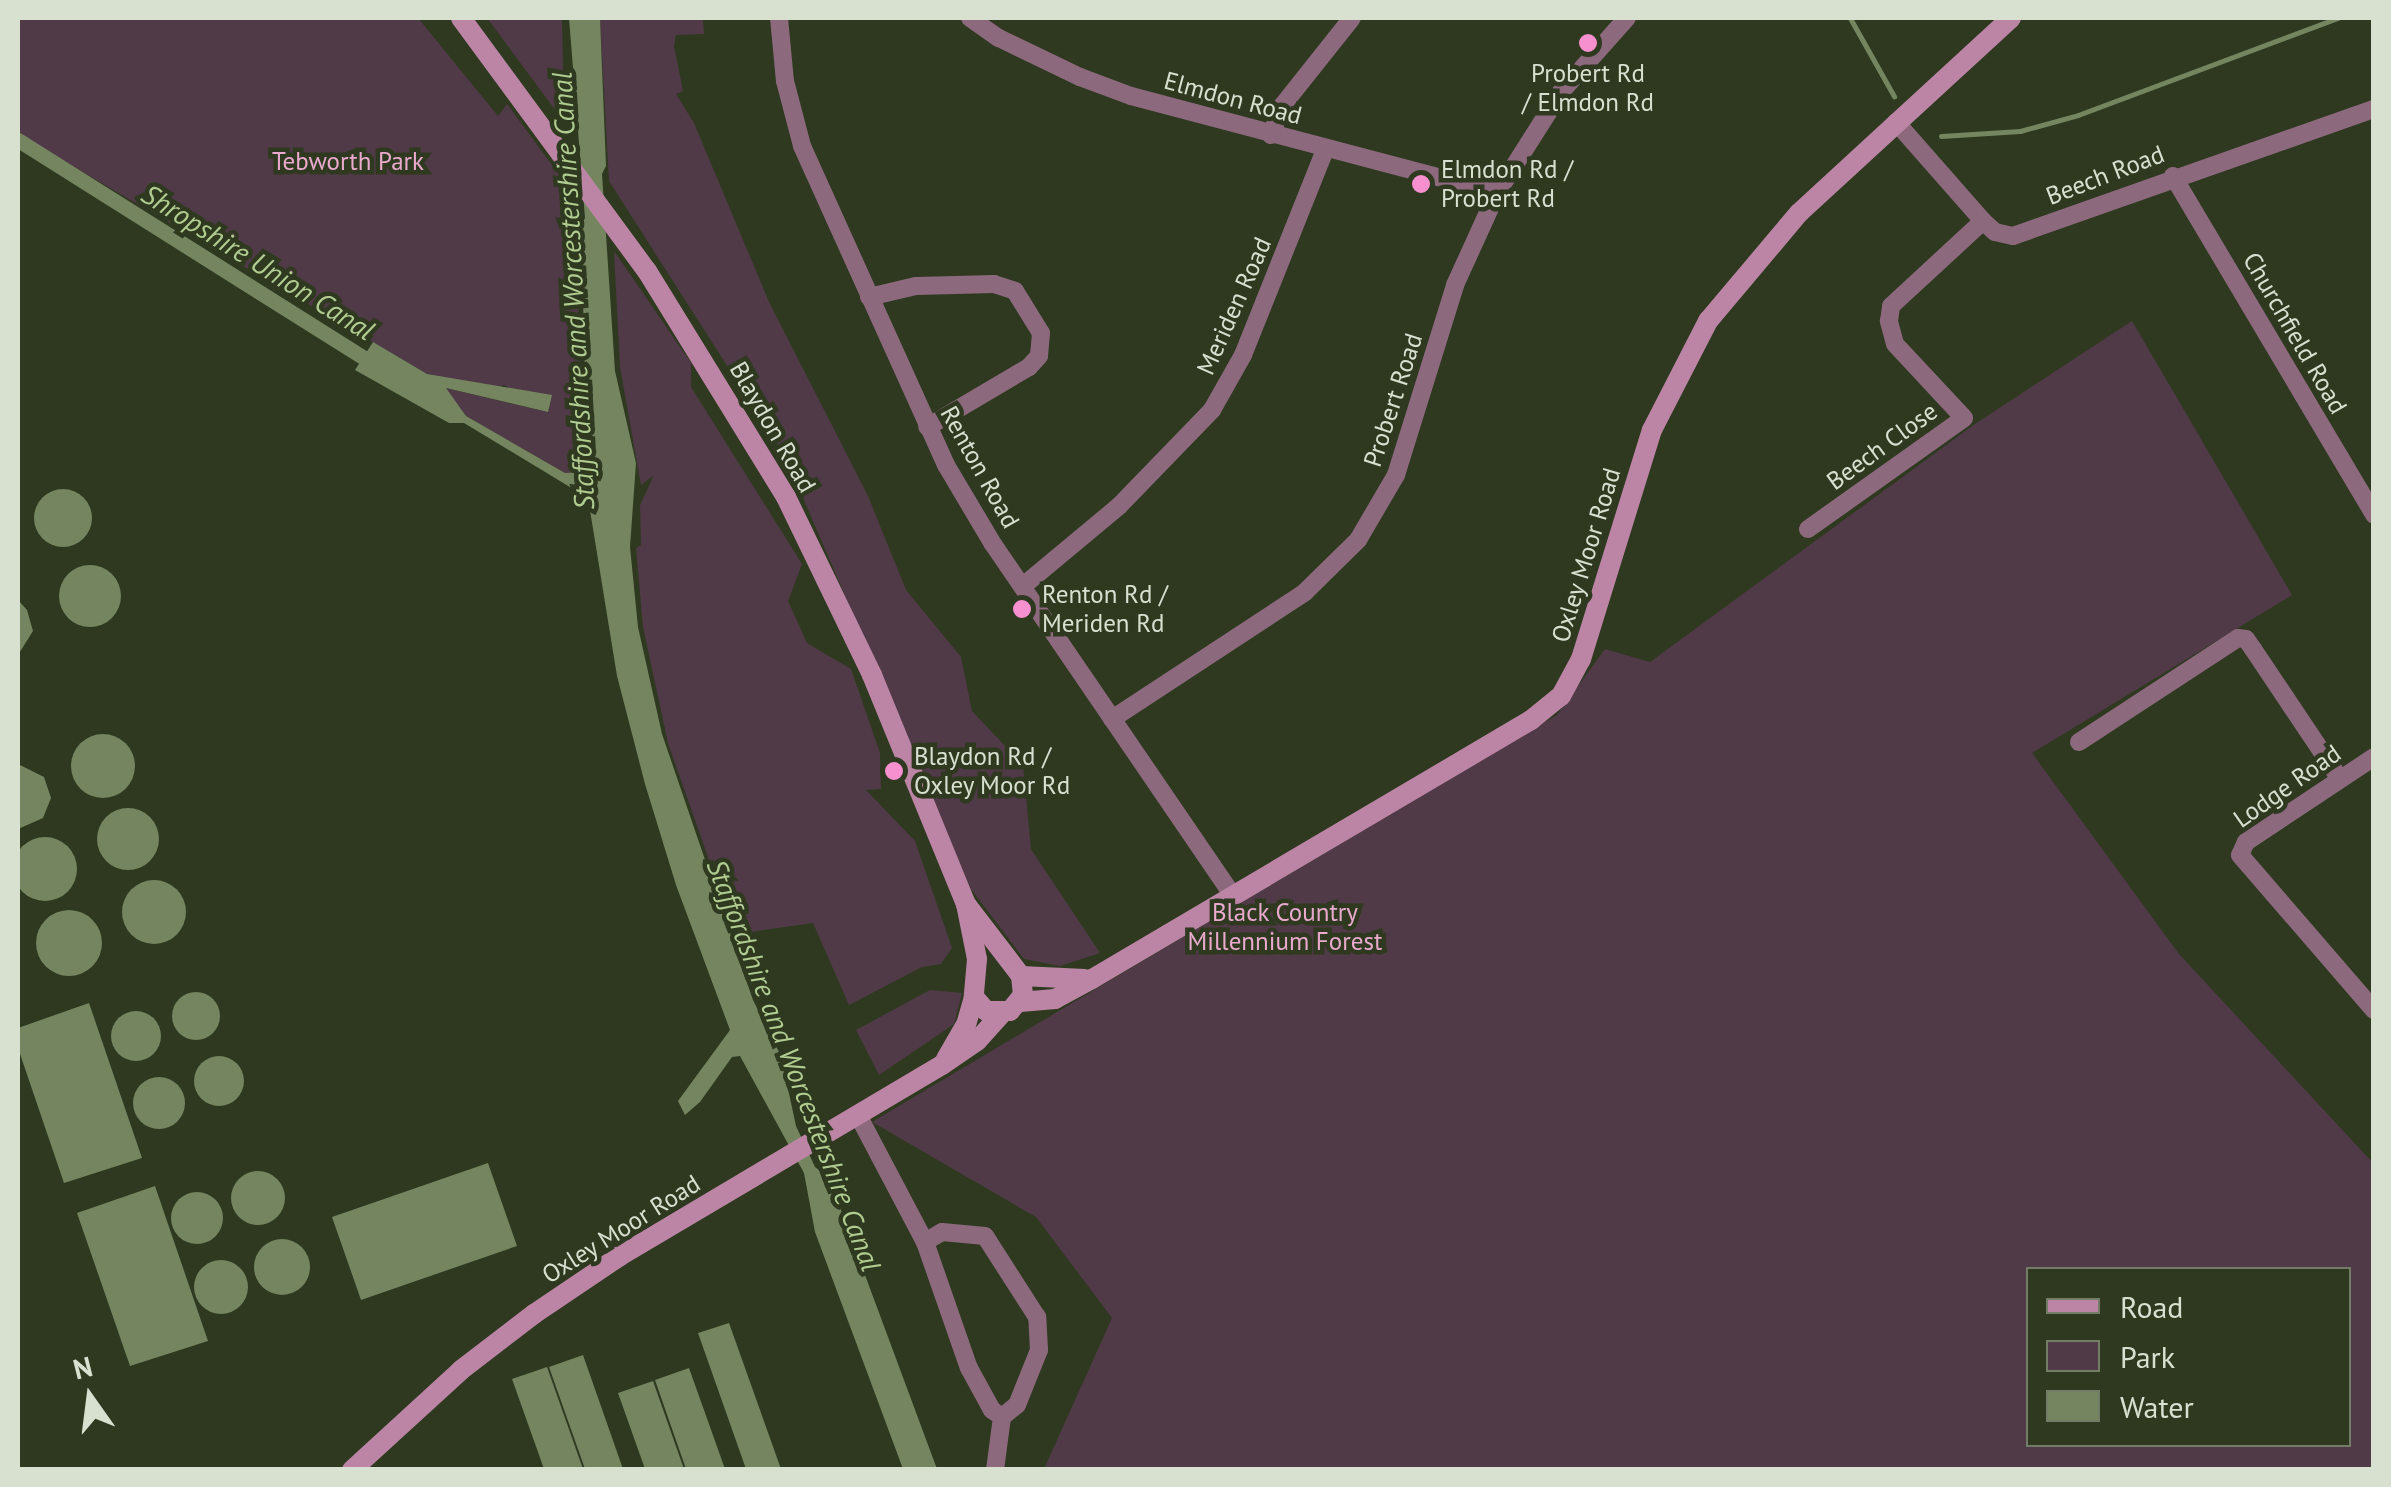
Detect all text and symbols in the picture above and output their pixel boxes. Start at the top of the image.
marker: Probert Rd / Elmdon Rd [1577,32,1599,54]
place label: Probert Rd / Elmdon Rd [1522,59,1654,118]
street label: Elmdon Road [1161,65,1305,131]
water label: Staffordshire and Worcestershire Canal [545,71,601,511]
street label: Beech Road [2042,139,2168,211]
park label: Tebworth Park [272,146,424,176]
place label: Elmdon Rd / Probert Rd [1441,155,1573,214]
marker: Elmdon Rd / Probert Rd [1410,173,1432,195]
water label: Shropshire Union Canal [135,177,381,347]
street label: Meriden Road [1190,233,1278,379]
street label: Churchfield Road [2237,247,2353,419]
street label: Probert Road [1357,329,1429,471]
street label: Blaydon Road [723,356,823,498]
street label: Beech Close [1821,396,1943,496]
street label: Renton Road [934,401,1026,533]
street label: Oxley Moor Road [1545,464,1627,646]
place label: Renton Rd / Meriden Rd [1042,580,1168,639]
marker: Renton Rd / Meriden Rd [1011,598,1033,620]
street label: Lodge Road [2228,738,2346,834]
place label: Blaydon Rd / Oxley Moor Rd [914,742,1071,801]
marker: Blaydon Rd / Oxley Moor Rd [883,760,905,782]
water label: Staffordshire and Worcestershire Canal [700,854,888,1276]
park label: Black Country Millennium Forest [1188,898,1382,957]
street label: Oxley Moor Road [536,1168,706,1290]
legend [2026,1267,2351,1447]
text: Road [2120,1287,2184,1326]
text: Park [2120,1337,2175,1376]
north arrow [40,1347,140,1447]
text: N [69,1347,96,1388]
text: Water [2120,1387,2194,1426]

